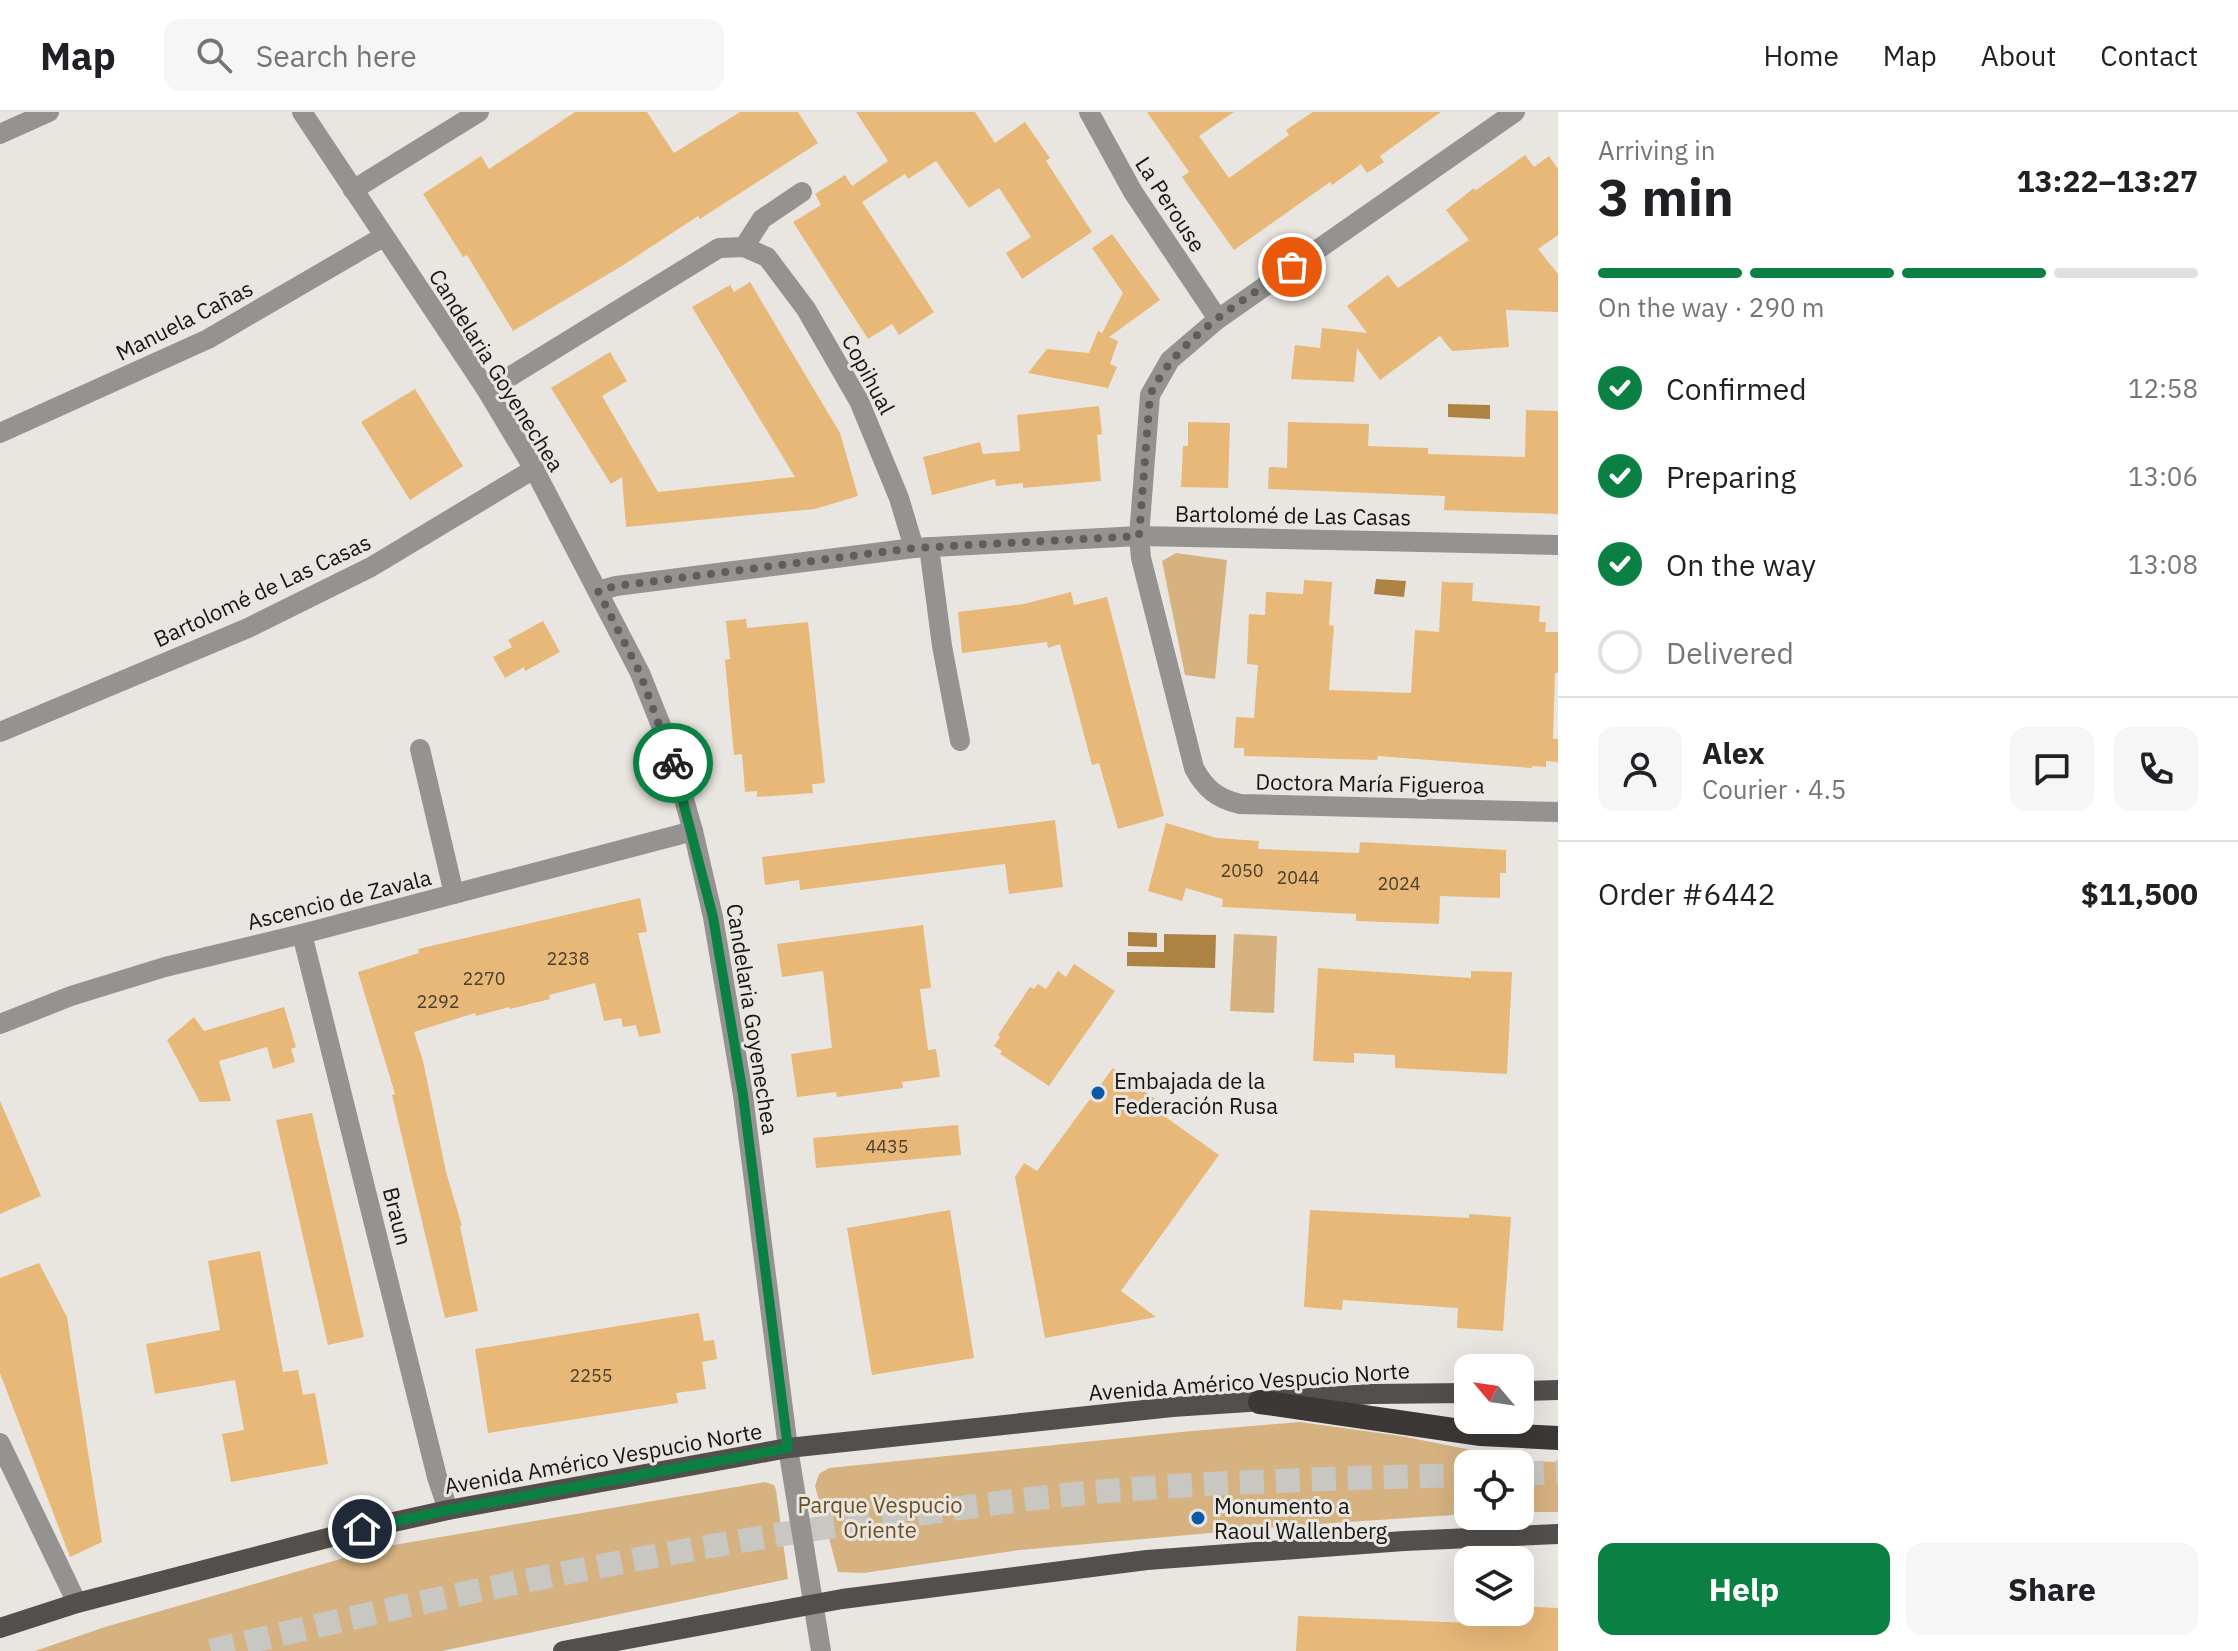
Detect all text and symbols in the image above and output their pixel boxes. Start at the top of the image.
search box [164,19,724,91]
text: Map [40,31,116,80]
icon: search [192,33,236,77]
text: Search here [256,36,417,75]
text: Home [1763,37,1839,74]
text: Map [1883,37,1937,74]
text: About [1981,37,2056,74]
text: Contact [2100,37,2198,74]
text: Arriving in [1598,133,1715,167]
street label: La Perouse [1129,151,1213,257]
text: 13:22–13:27 [2017,161,2198,200]
text: 3 min [1598,163,1734,230]
pin [1258,233,1326,301]
icon: bag [1270,245,1314,289]
street label: Candelaria Goyenechea [423,263,571,477]
street label: Manuela Cañas [111,273,257,367]
text: On the way · 290 m [1598,290,1824,324]
street label: Copihual [836,329,902,419]
icon: check [1598,366,1642,410]
text: Confirmed [1666,369,1807,408]
text: 12:58 [2128,371,2198,405]
icon: check [1598,454,1642,498]
text: Preparing [1666,457,1796,496]
text: 13:06 [2128,459,2198,493]
street label: Bartolomé de Las Casas [1175,498,1411,532]
street label: Bartolomé de Las Casas [149,527,375,653]
icon: check [1598,542,1642,586]
text: On the way [1666,545,1816,584]
text: 13:08 [2128,547,2198,581]
text: Delivered [1666,633,1794,672]
courier [633,723,713,803]
button: person [1598,727,1682,811]
button: chat [2010,727,2094,811]
button: phone [2114,727,2198,811]
text: Alex [1702,733,1765,772]
icon: bike [651,741,695,785]
street label: Doctora María Figueroa [1255,767,1485,800]
text: Courier · 4.5 [1702,772,1846,806]
house number: 2050 [1220,859,1264,882]
street label: Ascencio de Zavala [244,862,434,936]
house number: 2044 [1276,866,1320,889]
house number: 2024 [1377,872,1421,895]
text: Order #6442 [1598,874,1775,913]
text: $11,500 [2081,874,2198,913]
street label: Candelaria Goyenechea [720,901,786,1137]
house number: 2238 [546,947,590,970]
house number: 2270 [462,967,506,990]
house number: 2292 [416,990,460,1013]
place label: Embajada de la Federación Rusa [1114,1066,1278,1120]
marker: Embajada de la Federación Rusa [1089,1084,1107,1102]
house number: 4435 [865,1135,909,1158]
street label: Braun [377,1184,419,1248]
north arrow [1454,1354,1534,1434]
map controls [1454,1354,1534,1626]
street label: Avenida Américo Vespucio Norte [1087,1355,1411,1407]
house number: 2255 [569,1364,613,1387]
street label: Avenida Américo Vespucio Norte [442,1416,764,1500]
button: locate [1454,1450,1534,1530]
park label: Parque Vespucio Oriente [797,1490,963,1544]
place label: Monumento a Raoul Wallenberg [1214,1491,1388,1545]
pin [328,1495,396,1563]
icon: home [340,1507,384,1551]
marker: Monumento a Raoul Wallenberg [1189,1509,1207,1527]
button: Help [1598,1543,1890,1635]
button: Share [1906,1543,2198,1635]
button: layers [1454,1546,1534,1626]

